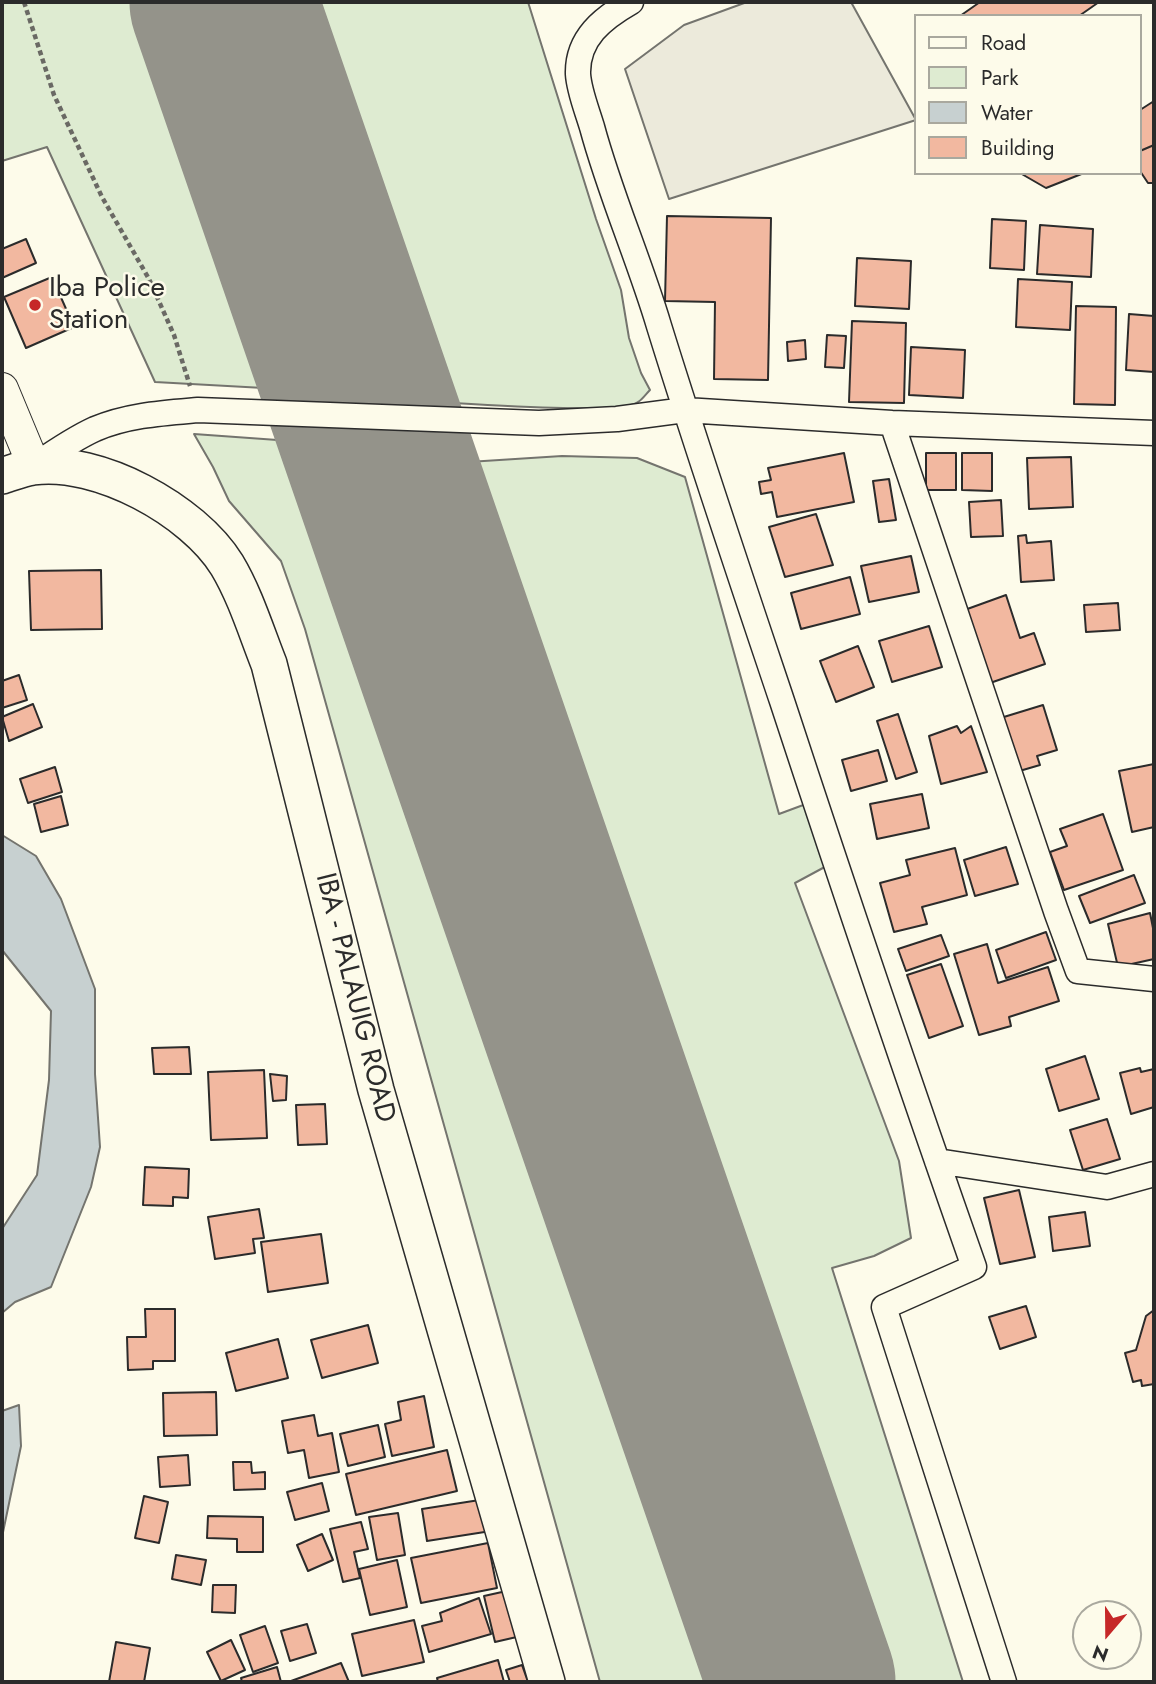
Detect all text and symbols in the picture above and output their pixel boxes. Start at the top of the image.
legend [914,14,1142,175]
text: Road [981,28,1026,58]
text: Park [981,63,1018,93]
text: Water [981,98,1033,128]
text: Building [981,133,1054,163]
place label: Iba Police Station [49,272,165,338]
marker: Iba Police Station [27,297,43,313]
street label: IBA - PALAUIG ROAD [307,870,401,1126]
north arrow [1072,1600,1142,1670]
text: N [1089,1638,1112,1669]

